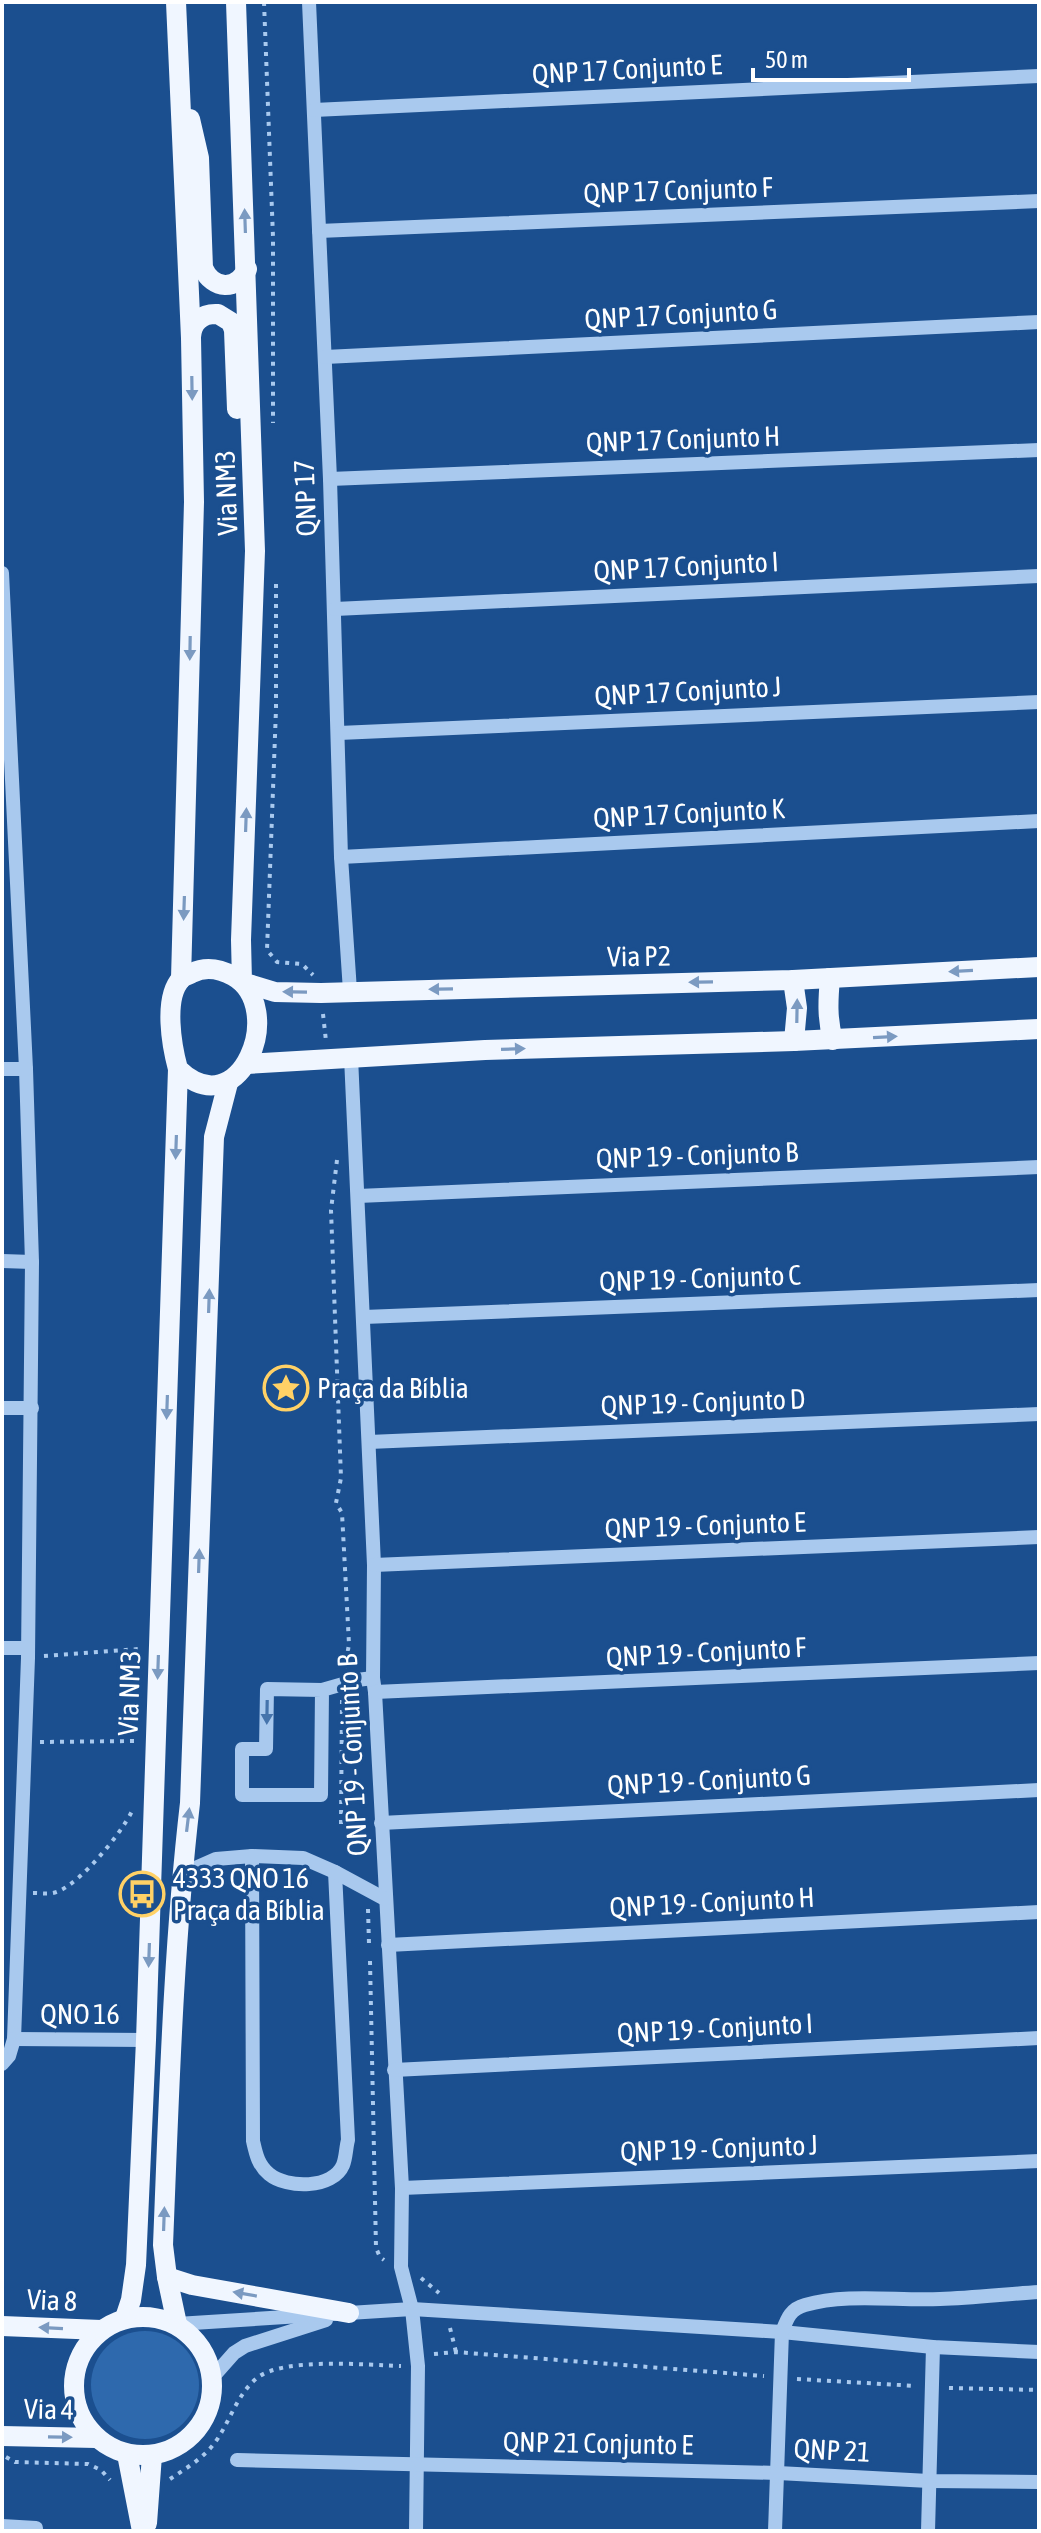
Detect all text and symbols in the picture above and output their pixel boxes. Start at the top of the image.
scale bar [753,32,909,82]
text: 50 m [765,46,808,73]
street label: QNP 17 Conjunto E [531,48,723,90]
street label: QNP 17 Conjunto F [583,171,773,209]
one-way arrow [238,208,251,233]
street label: QNP 17 Conjunto G [584,293,778,335]
one-way arrow [186,376,198,401]
street label: QNP 17 Conjunto H [585,420,781,458]
street label: Via NM3 [209,450,243,536]
street label: QNP 17 [288,459,322,537]
street label: QNP 17 Conjunto I [593,545,779,587]
one-way arrow [184,636,197,661]
street label: QNP 17 Conjunto J [594,670,782,712]
street label: QNP 17 Conjunto K [592,792,786,834]
one-way arrow [239,807,252,832]
one-way arrow [177,896,190,921]
street label: Via P2 [607,939,671,973]
one-way arrow [948,965,973,978]
one-way arrow [688,976,713,989]
one-way arrow [428,983,453,995]
one-way arrow [282,986,307,998]
one-way arrow [790,998,803,1023]
one-way arrow [873,1030,898,1043]
one-way arrow [501,1043,526,1055]
one-way arrow [169,1135,182,1160]
street label: QNP 19 - Conjunto B [595,1135,799,1175]
street label: QNP 19 - Conjunto C [599,1258,802,1298]
one-way arrow [202,1288,215,1313]
place icon: Praça da Bíblia [262,1364,310,1412]
place label: Praça da Bíblia [317,1372,469,1404]
street label: QNP 19 - Conjunto D [600,1382,806,1422]
one-way arrow [161,1395,173,1420]
street label: QNP 19 - Conjunto E [604,1505,806,1544]
one-way arrow [193,1548,206,1573]
street label: QNP 19 - Conjunto F [605,1631,807,1673]
street label: Via NM3 [112,1650,146,1736]
street label: QNP 19 - Conjunto B [331,1653,373,1857]
one-way arrow [152,1655,165,1680]
one-way arrow [261,1700,273,1725]
street label: QNP 19 - Conjunto G [606,1759,812,1801]
one-way arrow [182,1807,195,1832]
place label: 4333 QNO 16 Praça da Bíblia [173,1862,325,1926]
bus stop icon: 4333 QNO 16 Praça da Bíblia [118,1870,166,1918]
street label: QNP 19 - Conjunto H [609,1881,815,1923]
one-way arrow [142,1943,155,1968]
street label: QNO 16 [40,1998,120,2030]
street label: QNP 19 - Conjunto I [616,2007,814,2049]
street label: QNP 19 - Conjunto J [619,2129,819,2167]
one-way arrow [158,2206,171,2231]
street label: Via 8 [26,2283,78,2317]
one-way arrow [232,2288,257,2300]
one-way arrow [38,2321,63,2334]
street label: Via 4 [24,2393,74,2425]
street label: QNP 21 Conjunto E [503,2425,693,2461]
one-way arrow [48,2430,73,2443]
street label: QNP 21 [793,2432,871,2468]

